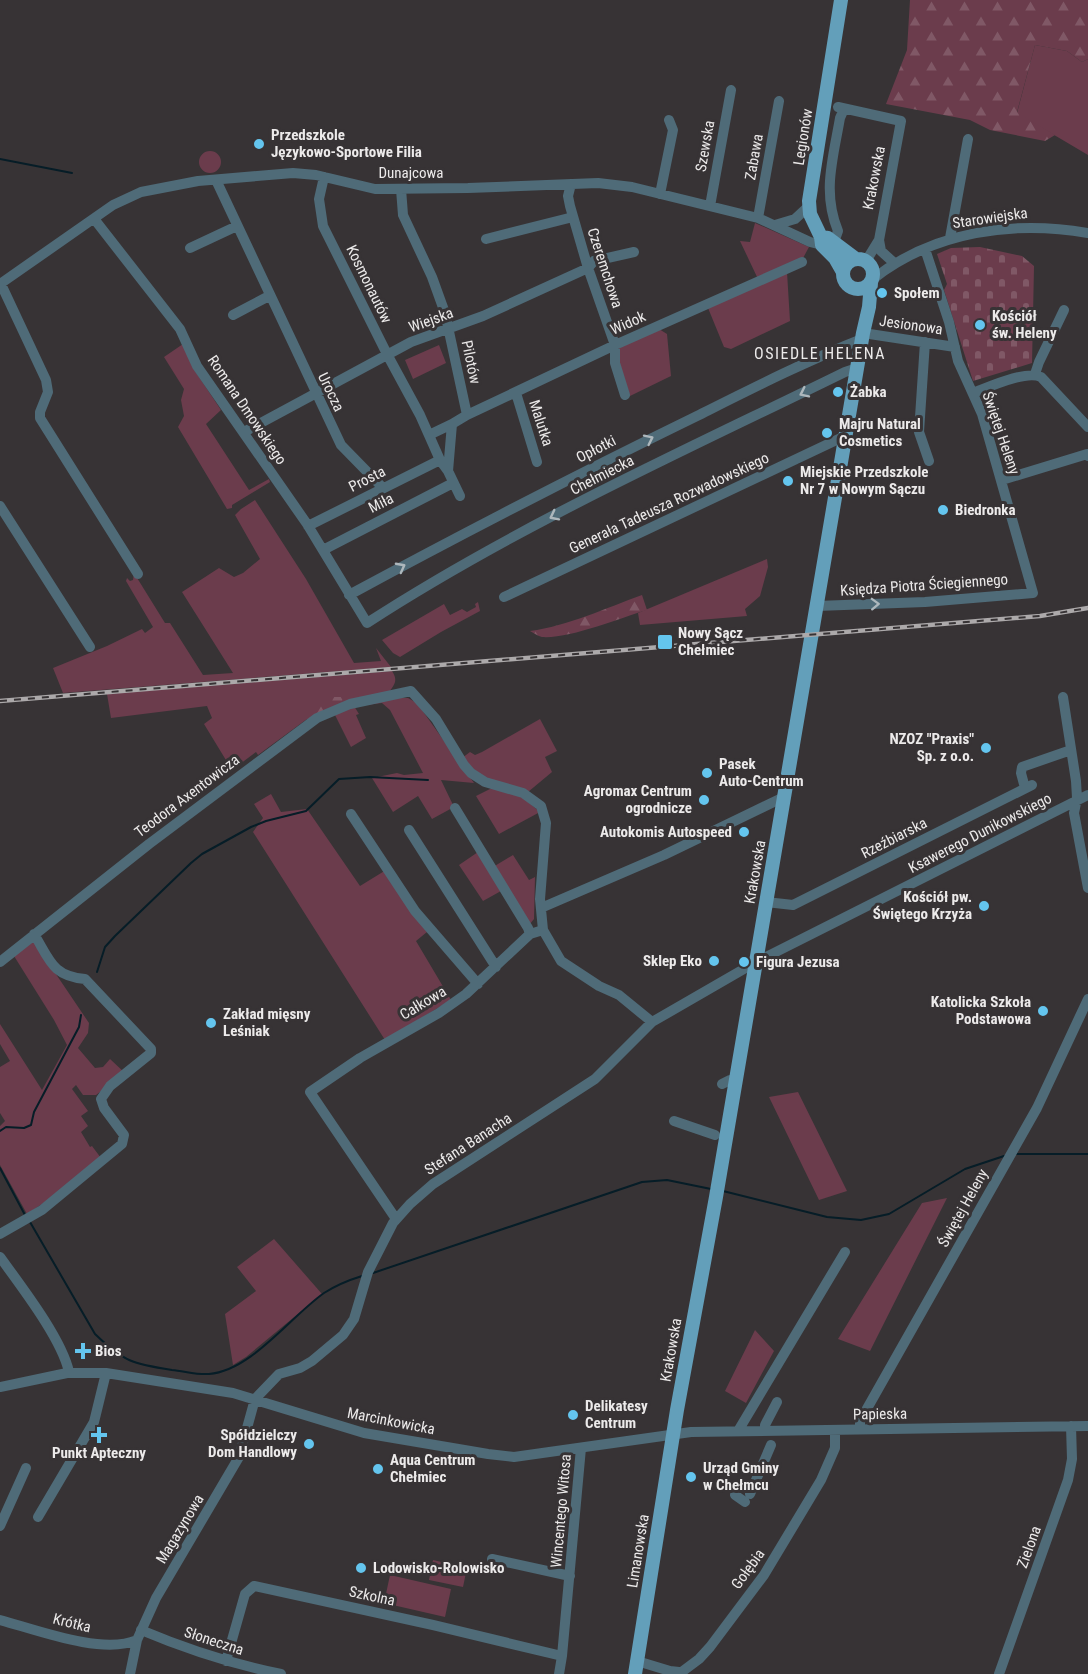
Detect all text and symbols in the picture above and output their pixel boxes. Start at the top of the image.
street label: Legionów [790,107,816,167]
street label: Szewska [692,119,718,173]
place label: Przedszkole Językowo-Sportowe Filia [271,126,422,161]
street label: Zabawa [741,133,767,181]
marker: Przedszkole Językowo-Sportowe Filia [252,137,266,151]
street label: Krakowska [859,145,889,211]
street label: Dunajcowa [378,164,444,182]
street label: Starowiejska [951,204,1029,232]
street label: Czeremchowa [584,226,626,310]
street label: Kosmonautów [342,242,396,326]
place label: Społem [894,284,940,302]
marker: Społem [875,286,889,300]
street label: Wiejska [406,304,456,336]
street label: Widok [608,307,649,339]
place label: Kościół św. Heleny [992,307,1057,342]
street label: Jesionowa [878,312,944,338]
marker: Kościół św. Heleny [973,318,987,332]
street label: Pilotów [458,338,484,386]
district label: OSIEDLE HELENA [754,344,886,363]
street label: Romana Dmowskiego [204,352,290,468]
street label: Urocza [314,370,348,414]
place label: Żabka [850,383,887,401]
one-way arrow [799,385,810,397]
marker: Żabka [831,385,845,399]
street label: Świętej Heleny [978,389,1024,477]
street label: Malutka [525,398,557,448]
place label: Majru Natural Cosmetics [839,415,921,450]
marker: Majru Natural Cosmetics [820,426,834,440]
street label: Opłotki [573,431,619,467]
one-way arrow [642,435,653,447]
street label: Generała Tadeusza Rozwadowskiego [566,449,772,557]
street label: Chełmiecka [567,451,637,499]
street label: Prosta [346,462,388,496]
place label: Miejskie Przedszkole Nr 7 w Nowym Sączu [800,463,928,498]
marker: Miejskie Przedszkole Nr 7 w Nowym Sączu [781,474,795,488]
street label: Miła [365,489,397,517]
place label: Biedronka [955,501,1016,519]
marker: Biedronka [936,503,950,517]
one-way arrow [549,509,560,520]
one-way arrow [395,563,405,574]
street label: Księdza Piotra Ściegiennego [839,570,1009,600]
one-way arrow [871,598,880,611]
place label: Nowy Sącz Chełmiec [678,624,743,659]
marker: Nowy Sącz Chełmiec [656,633,674,651]
place label: NZOZ "Praxis" Sp. z o.o. [889,730,974,765]
marker: NZOZ "Praxis" Sp. z o.o. [979,741,993,755]
street label: Teodora Axentowicza [131,751,243,841]
place label: Pasek Auto-Centrum [719,755,804,790]
marker: Pasek Auto-Centrum [700,766,714,780]
place label: Agromax Centrum ogrodnicze [584,782,692,817]
street label: Ksawerego Dunikowskiego [905,789,1055,877]
marker: Agromax Centrum ogrodnicze [697,793,711,807]
street label: Rzeźbiarska [858,814,930,862]
place label: Autokomis Autospeed [600,823,732,841]
marker: Autokomis Autospeed [737,825,751,839]
street label: Krakowska [741,839,769,905]
place label: Kościół pw. Świętego Krzyża [873,888,972,923]
marker: Kościół pw. Świętego Krzyża [977,899,991,913]
place label: Sklep Eko [643,952,702,970]
place label: Figura Jezusa [756,953,840,971]
marker: Sklep Eko [707,954,721,968]
marker: Figura Jezusa [737,955,751,969]
street label: Całkowa [397,982,449,1024]
place label: Katolicka Szkoła Podstawowa [931,993,1031,1028]
marker: Katolicka Szkoła Podstawowa [1036,1004,1050,1018]
place label: Zakład mięsny Leśniak [223,1005,311,1040]
marker: Zakład mięsny Leśniak [204,1016,218,1030]
street label: Stefana Banacha [421,1109,515,1179]
street label: Świętej Heleny [934,1166,992,1250]
street label: Krakowska [657,1317,685,1383]
place label: Bios [95,1342,122,1360]
marker: Bios [76,1344,90,1358]
place label: Delikatesy Centrum [585,1397,648,1432]
street label: Marcinkowicka [346,1404,436,1438]
street label: Papieska [853,1405,907,1423]
marker: Delikatesy Centrum [566,1408,580,1422]
place label: Spółdzielczy Dom Handlowy [208,1426,297,1461]
marker: Punkt Apteczny [92,1428,106,1442]
marker: Spółdzielczy Dom Handlowy [302,1437,316,1451]
place label: Punkt Apteczny [52,1444,146,1462]
place label: Aqua Centrum Chełmiec [390,1451,476,1486]
street label: Wincentego Witosa [547,1453,575,1569]
place label: Urząd Gminy w Chełmcu [703,1459,779,1494]
marker: Aqua Centrum Chełmiec [371,1462,385,1476]
marker: Urząd Gminy w Chełmcu [684,1470,698,1484]
street label: Magazynowa [152,1491,208,1567]
street label: Limanowska [623,1513,653,1589]
street label: Zielona [1013,1523,1045,1571]
street label: Gołębia [727,1545,769,1593]
place label: Lodowisko-Rolowisko [373,1559,504,1577]
marker: Lodowisko-Rolowisko [354,1561,368,1575]
street label: Szkolna [347,1582,397,1610]
street label: Krótka [51,1610,93,1636]
street label: Słoneczna [182,1623,246,1659]

